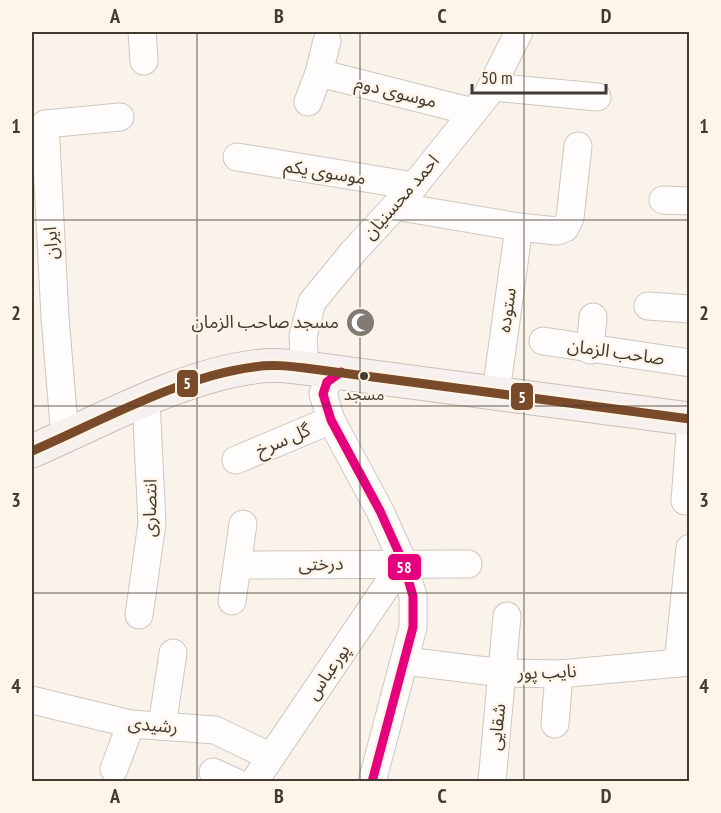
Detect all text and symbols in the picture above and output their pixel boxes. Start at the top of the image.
text: A [109,3,121,29]
text: B [274,3,284,29]
text: C [437,3,447,29]
text: D [601,3,612,29]
scale bar [472,57,606,95]
text: 50 m [481,66,513,89]
street label: موسوی دوم [352,70,439,116]
text: 1 [11,113,21,139]
text: 1 [699,113,709,139]
street label: احمد محسنیان [357,149,444,244]
street label: موسوی یکم [282,154,368,191]
street label: ایران [38,226,63,260]
street label: ستوده [492,286,521,334]
text: 2 [11,300,21,326]
text: 2 [699,300,709,326]
mosque icon: مسجد صاحب الزمان [344,306,376,338]
place label: مسجد صاحب الزمان [191,310,339,333]
street label: صاحب الزمان [566,333,666,370]
line badge: 5 [176,369,199,398]
marker: مسجد [358,370,370,382]
text: 5 [183,373,191,393]
line badge: 5 [510,382,534,411]
place label: مسجد [344,384,384,404]
text: 5 [518,387,526,407]
street label: گل سرخ [252,418,315,463]
street label: انتصاری [137,479,162,537]
text: 3 [11,487,21,513]
text: 3 [699,487,709,513]
street label: درختی [298,552,344,575]
line badge: 58 [387,553,422,581]
text: 58 [396,557,412,577]
street label: پورعباس [301,639,355,704]
street label: نایب پور [516,659,577,684]
text: 4 [11,673,21,699]
text: 4 [699,673,709,699]
street label: شقایی [483,702,510,751]
street label: رشیدی [127,711,179,738]
text: A [109,783,121,809]
text: B [274,783,284,809]
text: C [437,783,447,809]
text: D [601,783,612,809]

